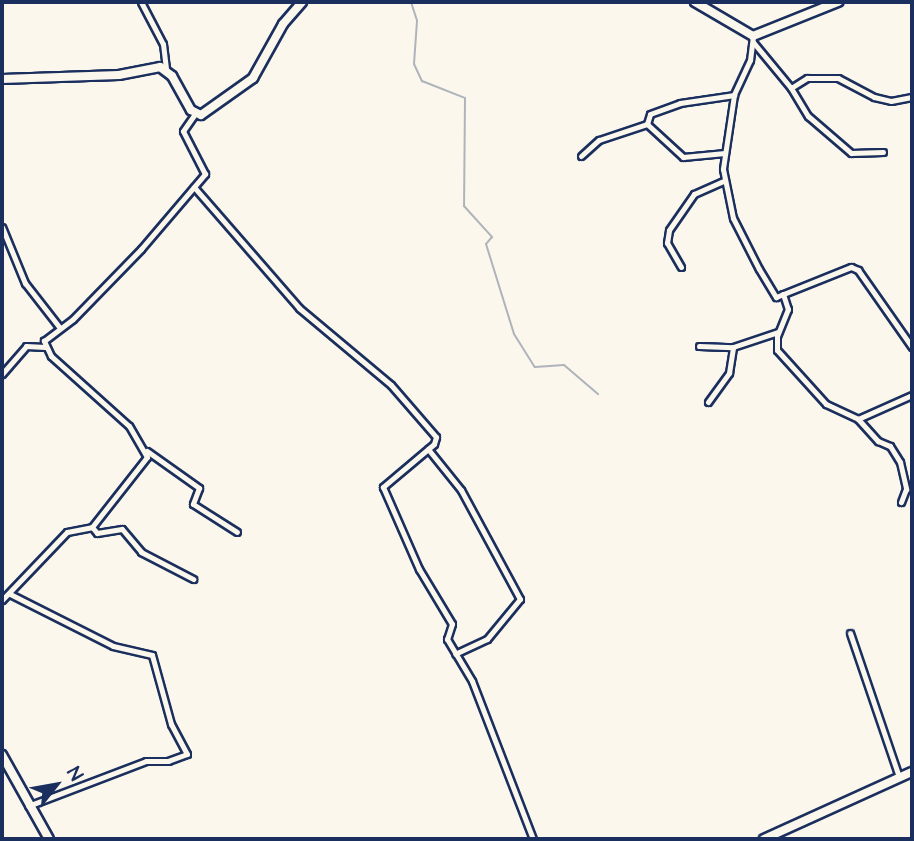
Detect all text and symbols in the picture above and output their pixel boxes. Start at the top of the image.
north arrow [21,750,91,820]
text: N [60,762,89,786]

